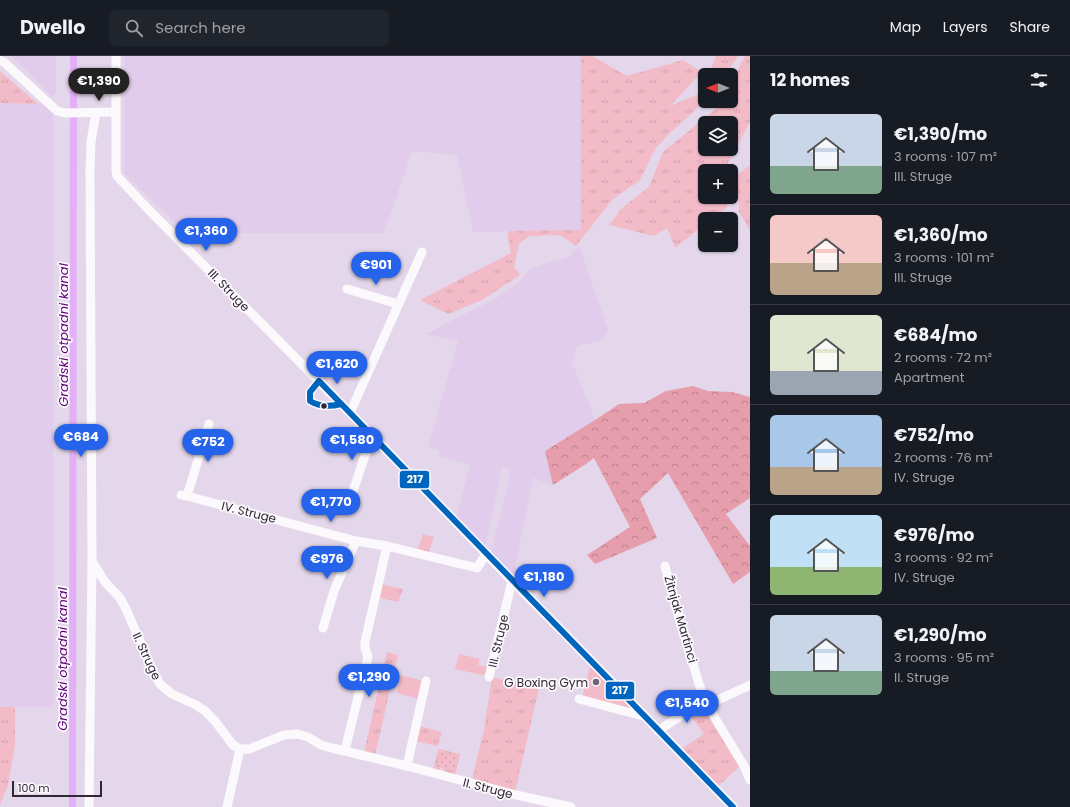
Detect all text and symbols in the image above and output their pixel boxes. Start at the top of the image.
search box [109,10,389,46]
text: Dwello [20,14,85,41]
icon: search [123,17,145,39]
text: Search here [155,17,246,38]
text: Map [890,17,921,37]
text: Layers [943,17,987,37]
text: Share [1009,17,1050,37]
pin: €1,390 [66,68,132,102]
north arrow [698,68,738,108]
map controls [698,68,738,252]
text: 12 homes [770,68,850,92]
icon: filters [1028,69,1050,91]
text: €1,390 [77,71,121,90]
button: layers [698,116,738,156]
text: €1,390/mo [894,122,987,146]
icon: home [802,130,850,178]
text: 3 rooms · 107 m² [894,147,997,166]
button: + [698,164,738,204]
text: III. Struge [894,167,952,186]
button: − [698,212,738,252]
pin: €1,360 [173,218,239,252]
text: €1,360 [184,221,228,240]
text: €1,360/mo [894,223,988,247]
icon: home [802,231,850,279]
text: 3 rooms · 101 m² [894,248,994,267]
pin: €901 [352,252,400,286]
text: €901 [360,255,392,274]
water label: Gradski otpadni kanal [54,262,73,407]
street label: III. Struge [204,265,254,315]
text: III. Struge [894,268,952,287]
text: €684/mo [894,323,977,347]
icon: home [802,331,850,379]
text: 2 rooms · 72 m² [894,348,992,367]
pin: €1,620 [304,351,370,385]
text: €1,620 [315,354,359,373]
text: Apartment [894,368,964,387]
unlabelled marker [319,401,329,411]
text: €752/mo [894,423,974,447]
pin: €684 [57,424,105,458]
text: €684 [63,427,99,446]
pin: €1,580 [319,427,385,461]
pin: €752 [184,429,232,463]
text: €1,580 [330,430,374,449]
icon: home [802,431,850,479]
text: €752 [191,432,225,451]
text: 2 rooms · 76 m² [894,448,993,467]
text: IV. Struge [894,468,955,487]
line badge: 217 [399,470,430,489]
text: 217 [407,471,423,487]
pin: €1,770 [298,489,364,523]
text: €1,770 [310,492,352,511]
street label: IV. Struge [220,497,278,527]
text: €976/mo [894,523,974,547]
icon: home [802,531,850,579]
pin: €976 [303,546,351,580]
text: 3 rooms · 92 m² [894,548,993,567]
text: €976 [310,549,344,568]
pin: €1,180 [511,564,577,598]
text: €1,180 [524,567,564,586]
text: IV. Struge [894,568,955,587]
street label: Žitnjak Martinci [660,573,702,665]
water label: Gradski otpadni kanal [53,586,72,731]
street label: III. Struge [484,613,512,669]
text: €1,290/mo [894,623,987,647]
street label: II. Struge [129,629,165,683]
icon: home [802,631,850,679]
text: 3 rooms · 95 m² [894,648,994,667]
pin: €1,290 [336,664,402,698]
text: €1,290 [348,667,390,686]
text: II. Struge [894,668,949,687]
place label: G Boxing Gym [504,674,588,691]
marker: G Boxing Gym [591,677,601,687]
line badge: 217 [605,681,635,700]
text: 217 [612,682,628,698]
pin: €1,540 [654,690,720,724]
text: €1,540 [665,693,709,712]
street label: II. Struge [461,774,515,802]
scale bar [12,779,102,798]
text: 100 m [18,780,50,796]

